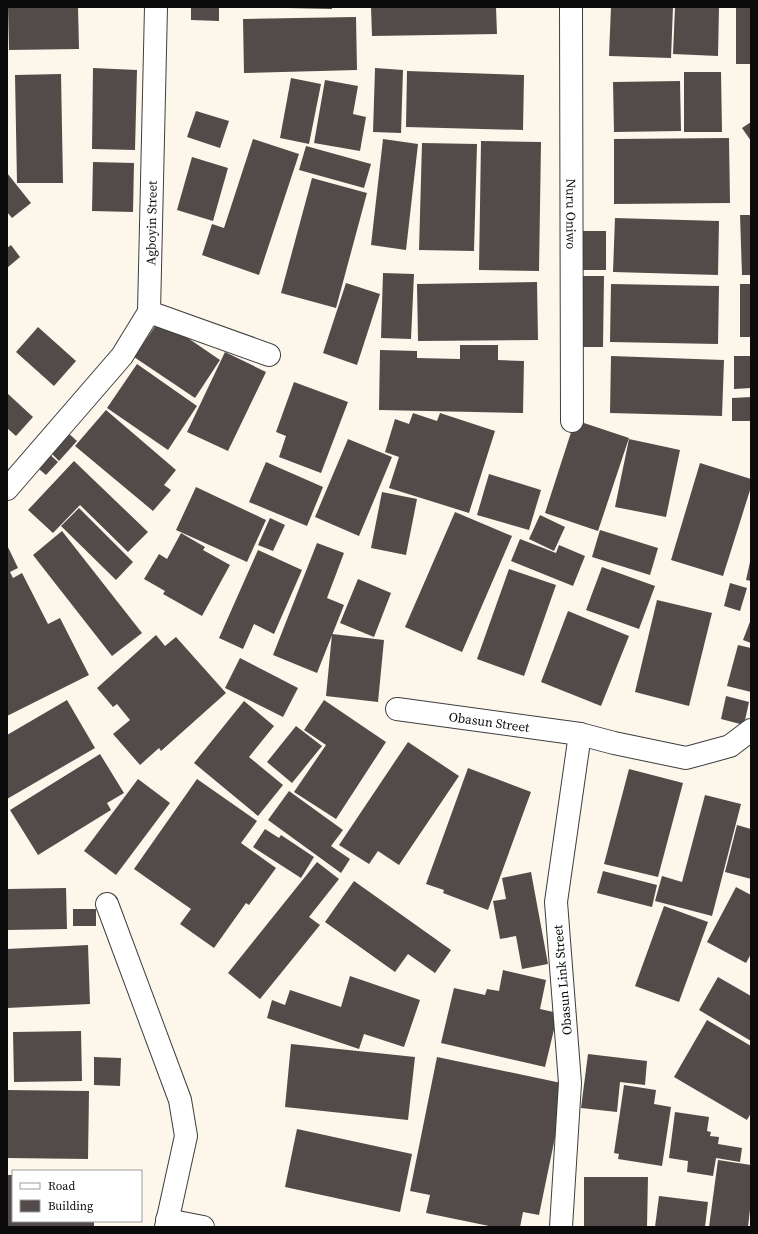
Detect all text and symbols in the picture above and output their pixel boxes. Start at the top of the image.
street label: Nuru Oniwo [562,179,580,249]
street label: Agboyin Street [142,180,161,266]
street label: Obasun Street [448,708,531,736]
street label: Obasun Link Street [549,923,576,1036]
legend [12,1170,142,1222]
text: Road [48,1178,75,1194]
text: Building [48,1198,93,1214]

